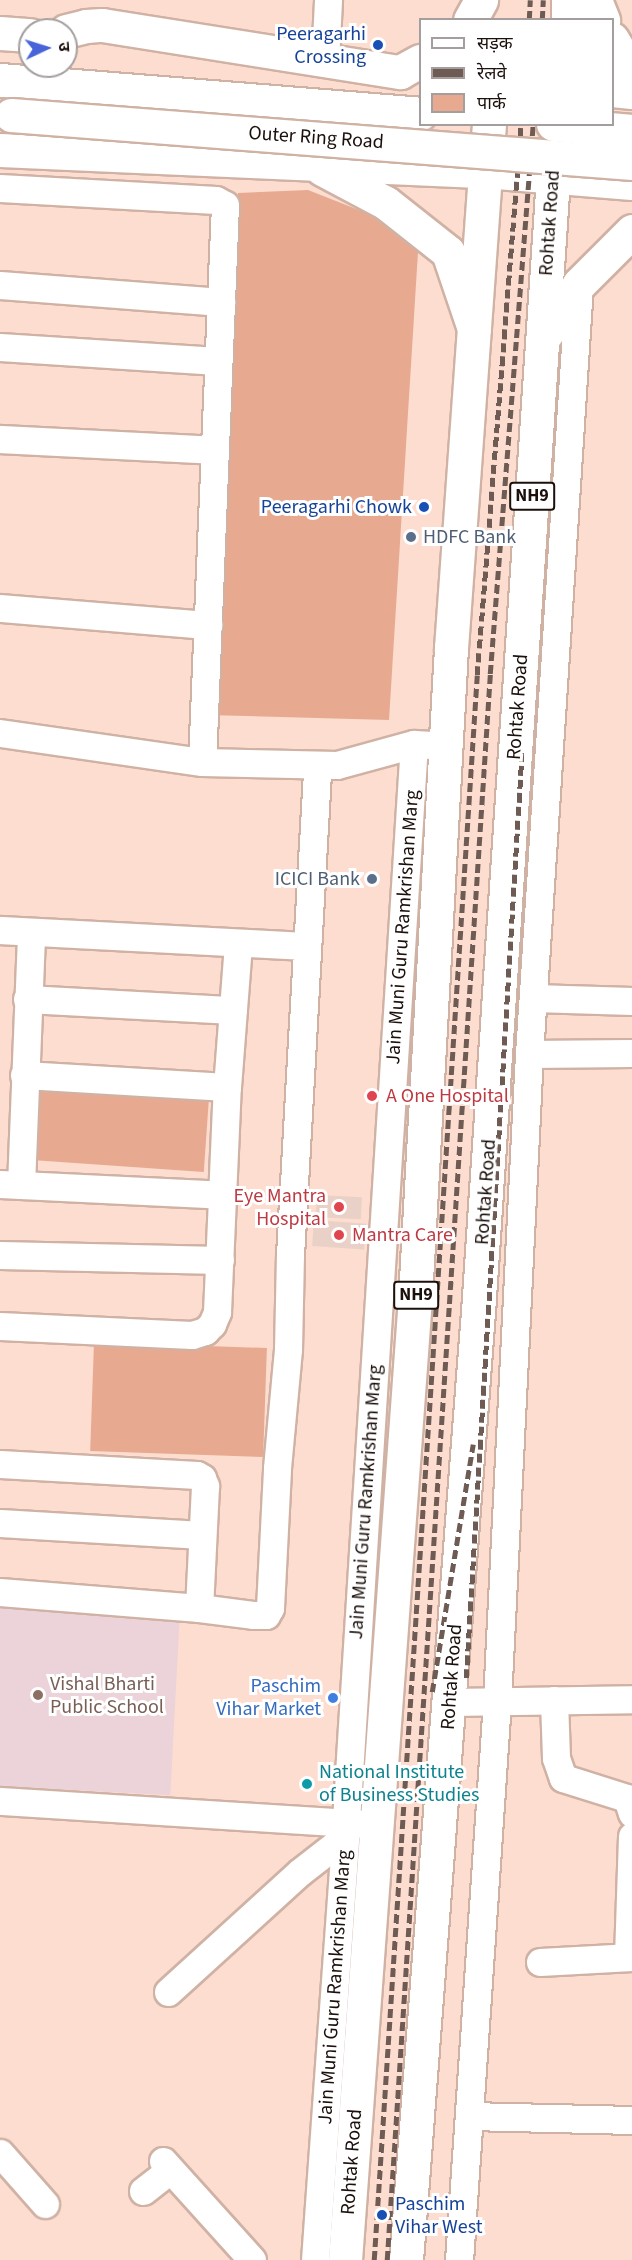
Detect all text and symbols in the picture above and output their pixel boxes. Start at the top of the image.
north arrow [18,18,78,78]
legend [419,18,614,126]
place label: Peeragarhi Crossing [276,22,366,69]
text: सड़क [477,31,513,56]
marker: Peeragarhi Crossing [371,38,385,52]
text: उ [53,41,75,52]
text: रेलवे [477,61,507,86]
text: पार्क [477,91,506,116]
street label: Outer Ring Road [247,121,385,155]
street label: Rohtak Road [534,169,566,277]
road number: NH9 [508,481,556,511]
place label: Peeragarhi Chowk [261,495,412,519]
marker: Peeragarhi Chowk [417,500,431,514]
place label: HDFC Bank [423,525,516,549]
marker: HDFC Bank [404,530,418,544]
street label: Rohtak Road [502,653,534,761]
street label: Jain Muni Guru Ramkrishan Marg [381,789,425,1065]
place label: ICICI Bank [275,867,360,891]
marker: ICICI Bank [365,872,379,886]
place label: A One Hospital [386,1084,509,1108]
marker: A One Hospital [363,1087,381,1105]
street label: Rohtak Road [470,1138,502,1246]
place label: Eye Mantra Hospital [234,1184,326,1231]
marker: Eye Mantra Hospital [330,1198,348,1216]
place label: Mantra Care [352,1223,453,1247]
marker: Mantra Care [330,1226,348,1244]
road number: NH9 [392,1280,440,1310]
street label: Jain Muni Guru Ramkrishan Marg [344,1364,388,1640]
street label: Rohtak Road [436,1623,468,1731]
place label: Vishal Bharti Public School [50,1672,164,1719]
place label: Paschim Vihar Market [216,1674,321,1721]
marker: Vishal Bharti Public School [31,1688,45,1702]
marker: Paschim Vihar Market [326,1691,340,1705]
place label: National Institute of Business Studies [319,1760,479,1807]
marker: National Institute of Business Studies [300,1777,314,1791]
street label: Jain Muni Guru Ramkrishan Marg [313,1849,357,2125]
street label: Rohtak Road [336,2108,368,2216]
place label: Paschim Vihar West [395,2192,482,2239]
marker: Paschim Vihar West [373,2206,391,2224]

